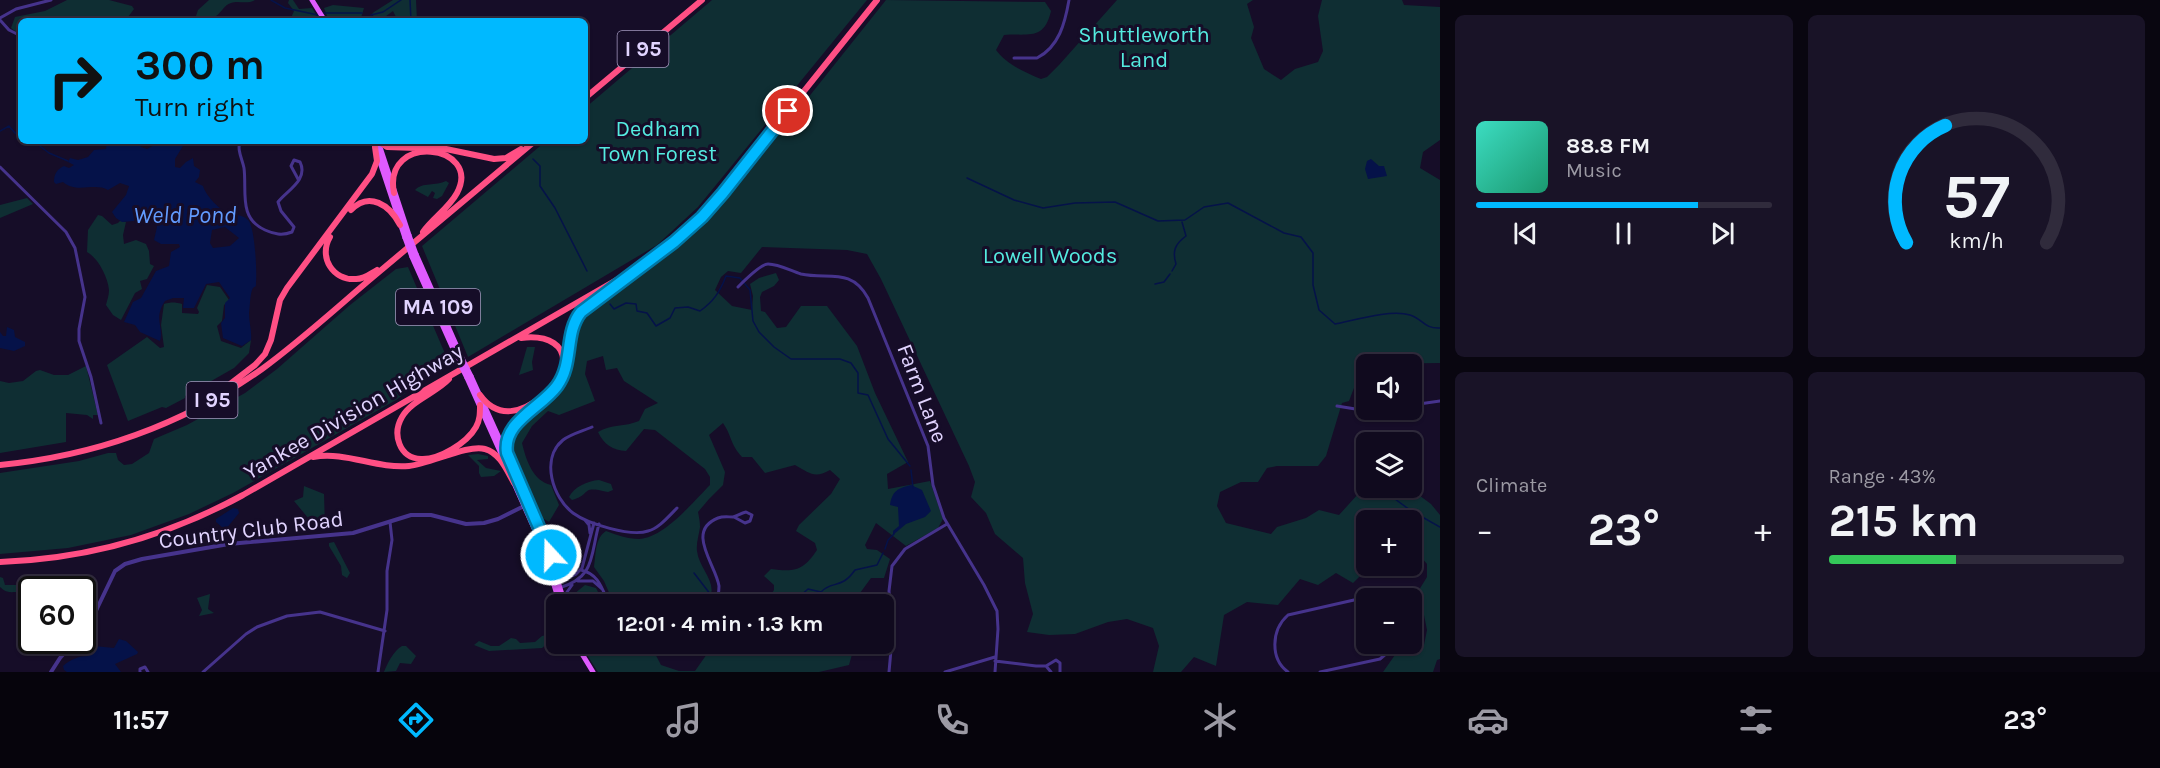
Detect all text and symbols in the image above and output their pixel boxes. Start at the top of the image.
park label: Shuttleworth Land [1078,22,1210,73]
road number: I 95 [618,31,668,67]
text: 300 m [135,40,265,90]
icon: right [36,42,114,120]
pin [762,85,813,136]
text: Turn right [135,91,255,123]
icon: arrive [771,94,804,127]
park label: Dedham Town Forest [599,116,717,167]
text: 88.8 FM [1566,133,1650,159]
text: Music [1566,159,1622,182]
text: 57 [1943,160,2010,233]
water label: Weld Pond [133,201,237,229]
icon: previous [1509,217,1542,250]
icon: pause [1607,217,1640,250]
icon: next [1706,217,1739,250]
text: km/h [1949,228,2003,253]
park label: Lowell Woods [983,243,1117,269]
road number: MA 109 [396,289,480,325]
street label: Yankee Division Highway [239,338,468,485]
street label: Farm Lane [891,340,953,446]
map controls [1356,354,1422,654]
button: sound [1356,354,1422,420]
road number: I 95 [186,382,238,418]
button: layers [1356,432,1422,498]
text: Range · 43% [1829,465,1936,488]
text: Climate [1476,474,1547,497]
text: 215 km [1829,495,1979,547]
text: 23° [1587,504,1660,556]
street label: Country Club Road [157,506,345,554]
button: + [1356,510,1422,576]
text: − [1476,511,1493,549]
text: + [1754,511,1771,549]
position arrow [519,523,583,587]
speed limit sign: 60 [18,576,96,654]
button: − [1356,588,1422,654]
text: 12:01 · 4 min · 1.3 km [617,611,823,637]
icon: directions [395,699,437,741]
icon: music [663,699,705,741]
icon: phone [931,699,973,741]
icon: climate [1199,699,1241,741]
icon: car [1467,699,1509,741]
icon: filters [1735,699,1777,741]
text: 11:57 [113,704,169,736]
text: 23° [2003,704,2047,736]

